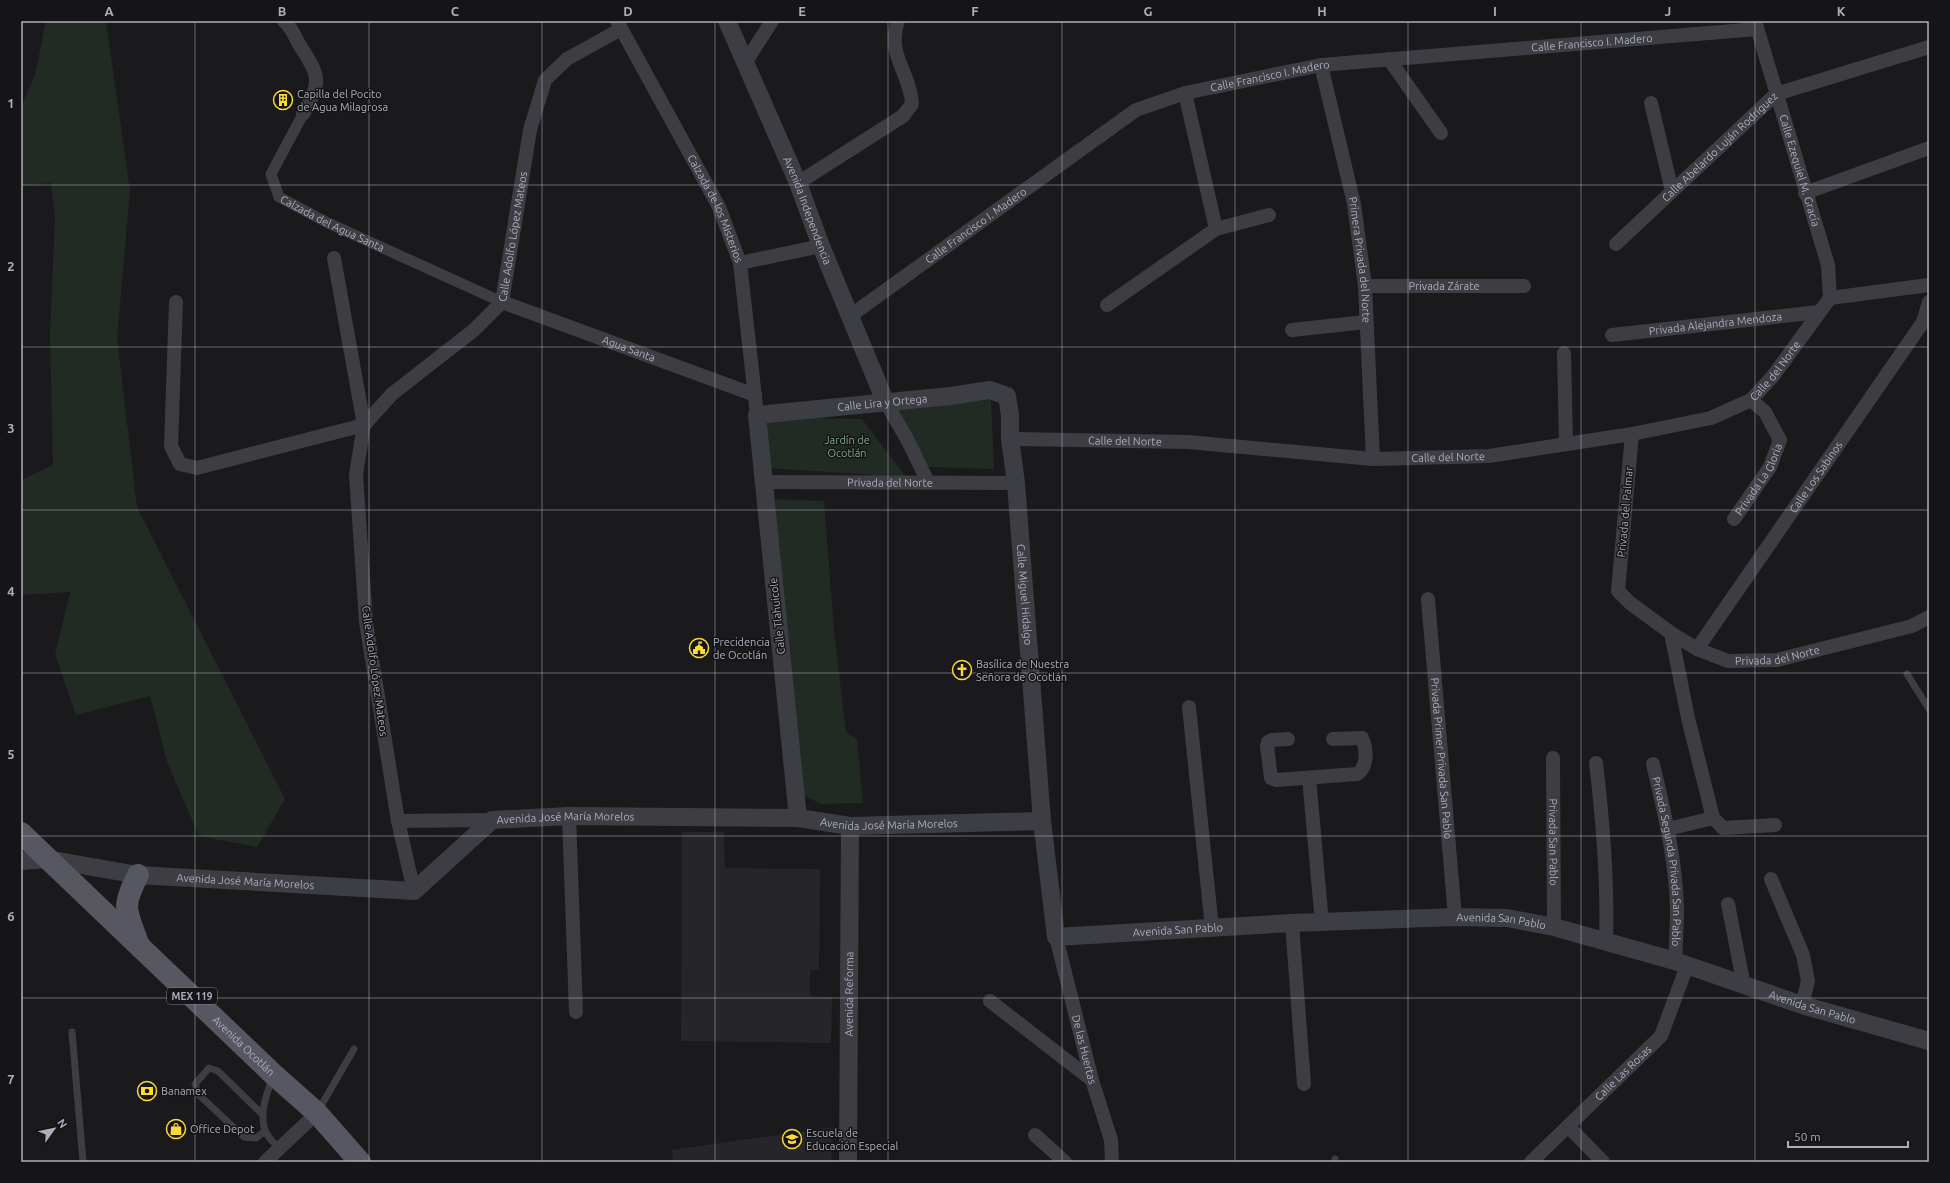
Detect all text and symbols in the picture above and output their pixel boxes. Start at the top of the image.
text: A [104,4,114,18]
text: B [278,4,287,18]
text: C [451,4,460,18]
text: D [623,4,633,18]
text: E [798,4,806,18]
text: F [971,4,979,18]
text: G [1144,4,1153,18]
text: H [1317,4,1327,18]
text: I [1493,4,1497,18]
text: J [1665,4,1671,18]
text: K [1837,4,1846,18]
street label: Calle Francisco I. Madero [1531,32,1653,54]
street label: Calle Francisco I. Madero [1209,58,1330,94]
place label: Capilla del Pocito de Agua Milagrosa [297,88,388,113]
building icon: Capilla del Pocito de Agua Milagrosa [272,89,294,111]
street label: Calle Abelardo Luján Rodríguez [1659,90,1780,204]
text: 1 [7,96,15,110]
street label: Calle Ezequiel M. Gracía [1777,113,1822,228]
street label: Calzada de los Misterios [685,152,745,264]
street label: Avenida Independencia [781,155,834,266]
street label: Calle Adolfo López Mateos [496,170,529,303]
street label: Calle Francisco I. Madero [923,185,1029,266]
street label: Calzada del Agua Santa [278,193,386,254]
street label: Primera Privada del Norte [1346,195,1373,323]
text: 2 [7,259,15,273]
street label: Privada Zárate [1408,280,1480,292]
street label: Privada Alejandra Mendoza [1648,310,1783,337]
street label: Agua Santa [601,333,657,364]
street label: Calle del Norte [1747,338,1803,403]
street label: Calle Lira y Ortega [837,392,928,413]
text: 3 [7,421,15,435]
park label: Jardín de Ocotlán [824,434,870,459]
street label: Calle del Norte [1088,434,1162,448]
street label: Calle Los Sabinos [1787,439,1845,515]
street label: Privada La Gloria [1732,442,1784,517]
street label: Calle del Norte [1411,450,1485,464]
street label: Privada del Palmar [1615,465,1635,558]
street label: Privada del Norte [847,476,933,489]
street label: Calle Miguel Hidalgo [1015,544,1034,645]
street label: Calle Tlahuicole [767,577,787,655]
text: 4 [7,584,15,598]
street label: Calle Adolfo López Mateos [360,605,390,737]
place label: Precidencia de Ocotlán [713,636,770,661]
public building icon: Precidencia de Ocotlán [688,637,710,659]
street label: Privada del Norte [1735,643,1821,667]
place label: Basílica de Nuestra Señora de Ocotlán [976,658,1069,683]
church icon: Basílica de Nuestra Señora de Ocotlán [951,659,973,681]
street label: Privada Primer Privada San Pablo [1429,677,1454,840]
text: 5 [7,747,15,761]
street label: Privada Segunda Privada San Pablo [1650,775,1683,947]
street label: Privada San Pablo [1547,798,1560,886]
street label: Avenida José María Morelos [496,810,635,826]
street label: Avenida José María Morelos [819,815,958,832]
street label: Avenida José María Morelos [176,871,315,891]
text: 6 [7,909,15,923]
street label: Avenida San Pablo [1456,911,1547,931]
street label: Avenida San Pablo [1132,921,1223,938]
street label: Avenida Reforma [843,952,855,1036]
road number: MEX 119 [167,988,217,1004]
street label: Avenida San Pablo [1767,988,1857,1026]
street label: Avenida Ocotlán [210,1013,277,1078]
street label: De las Huertas [1070,1013,1099,1086]
street label: Calle Las Rosas [1592,1043,1654,1103]
text: 7 [7,1072,15,1086]
bank icon: Banamex [136,1080,158,1102]
place label: Banamex [161,1085,207,1097]
north arrow [34,1109,74,1149]
text: N [55,1117,70,1130]
shop icon: Office Depot [165,1118,187,1140]
place label: Office Depot [190,1123,255,1135]
scale bar [1788,1123,1908,1149]
place label: Escuela de Educación Especial [806,1127,898,1152]
school or university icon: Escuela de Educación Especial [781,1128,803,1150]
text: 50 m [1794,1130,1821,1143]

